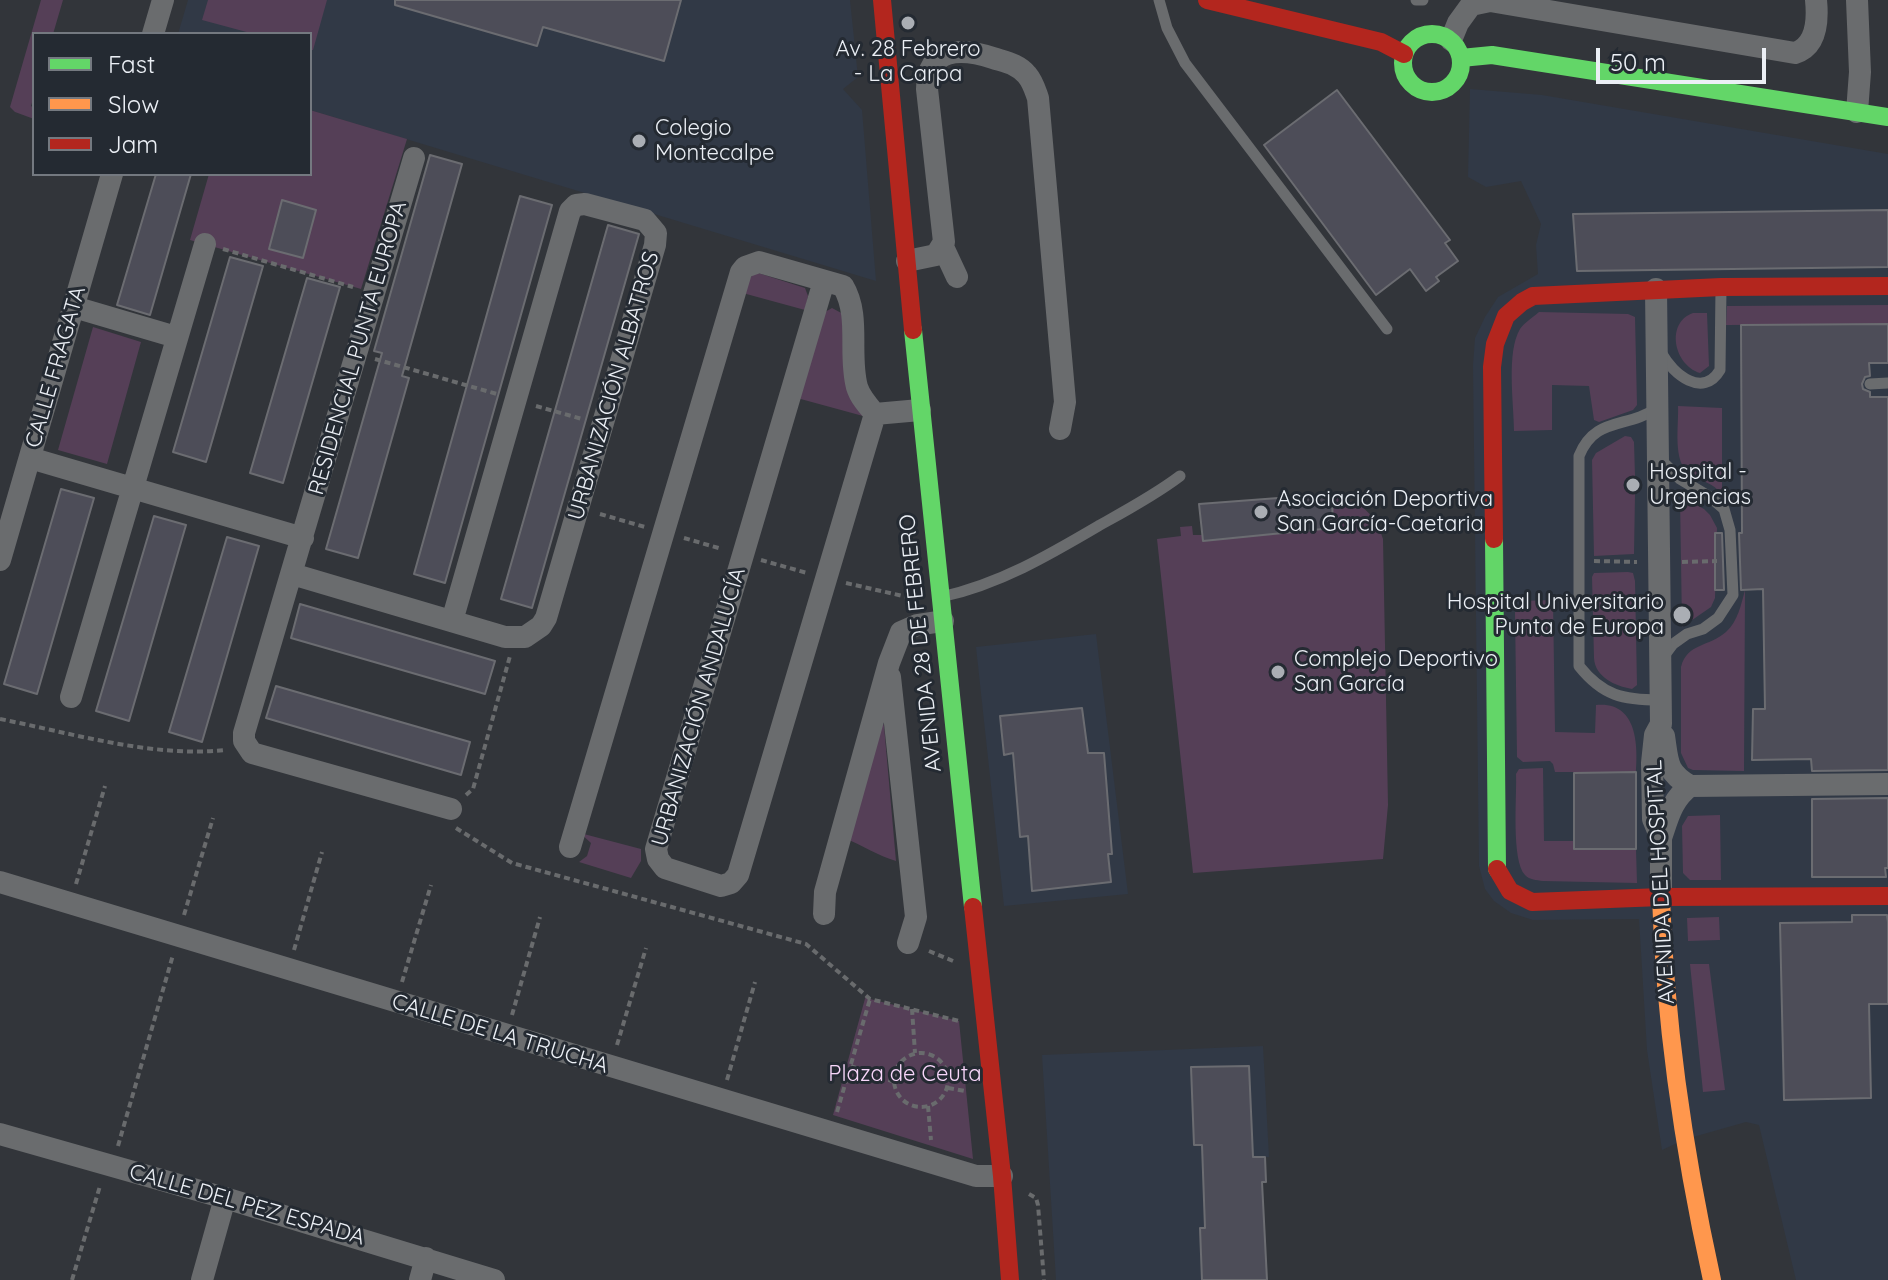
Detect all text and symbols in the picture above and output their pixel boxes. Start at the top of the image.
marker: Av. 28 Febrero - La Carpa [899,14,917,32]
legend [32,32,312,176]
scale bar [1600,32,1770,82]
place label: Av. 28 Febrero - La Carpa [836,36,980,88]
text: 50 m [1610,47,1666,77]
text: Fast [108,49,155,79]
text: Slow [108,89,159,119]
place label: Colegio Montecalpe [655,115,775,166]
text: Jam [108,129,158,159]
marker: Colegio Montecalpe [630,132,648,150]
street label: RESIDENCIAL PUNTA EUROPA [303,198,413,498]
street label: URBANIZACIÓN ALBATROS [563,249,665,523]
street label: CALLE FRAGATA [20,283,92,451]
place label: Hospital - Urgencias [1649,459,1751,510]
marker: Hospital - Urgencias [1624,476,1642,494]
place label: Asociación Deportiva San García-Caetaria [1277,486,1493,538]
marker: Asociación Deportiva San García-Caetaria [1252,503,1270,521]
street label: AVENIDA 28 DE FEBRERO [894,513,948,773]
street label: URBANIZACIÓN ANDALUCÍA [647,565,751,849]
place label: Hospital Universitario Punta de Europa [1447,589,1664,640]
marker: Hospital Universitario Punta de Europa [1671,604,1693,626]
place label: Complejo Deportivo San García [1294,646,1498,698]
marker: Complejo Deportivo San García [1269,663,1287,681]
street label: AVENIDA DEL HOSPITAL [1641,759,1681,1005]
street label: CALLE DE LA TRUCHA [389,989,611,1079]
park label: Plaza de Ceuta [828,1061,982,1087]
street label: CALLE DEL PEZ ESPADA [126,1159,368,1251]

